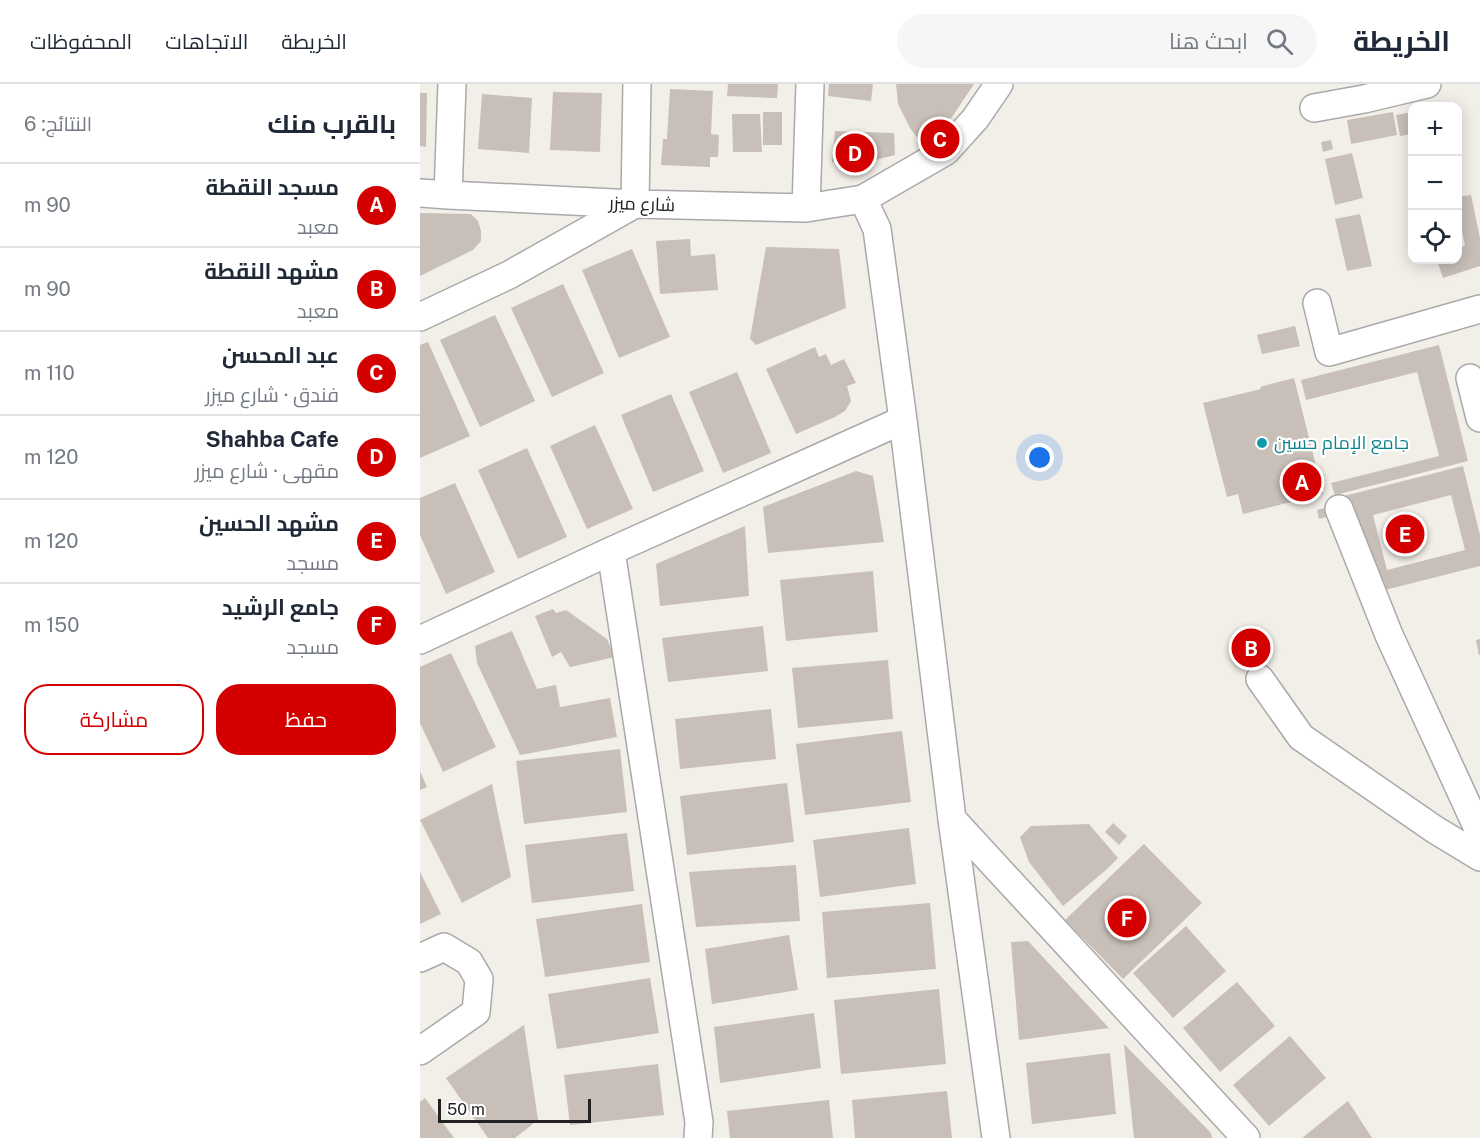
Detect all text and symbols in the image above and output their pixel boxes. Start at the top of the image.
search box [897,14,1317,68]
text: الخريطة [1353,24,1450,57]
icon: search [1263,25,1296,58]
text: ابحث هنا [1169,28,1248,54]
text: المحفوظات [30,29,132,54]
text: الاتجاهات [165,29,248,54]
text: الخريطة [281,29,347,54]
map controls [1408,102,1462,264]
button: + [1408,102,1462,156]
text: بالقرب منك [267,108,396,139]
text: النتائج: 6 [24,112,92,136]
pin: C [920,116,960,162]
pin: D [836,130,874,176]
button: − [1408,156,1462,210]
text: مسجد النقطة [206,174,339,200]
street label: شارع ميزر [607,192,675,217]
text: 90 m [24,193,71,217]
text: A [369,193,384,217]
button: locate [1408,210,1462,264]
text: معبد [297,215,339,239]
text: مشهد النقطة [204,258,339,284]
text: 90 m [24,277,71,301]
text: B [370,277,383,301]
text: معبد [297,299,339,323]
text: عبد المحسن [222,342,339,368]
text: 110 m [24,361,75,385]
text: C [369,361,384,385]
text: فندق · شارع ميزر [205,383,339,407]
text: Shahba Cafe [205,426,339,452]
place label: جامع الإمام حسين [1274,432,1409,455]
marker: جامع الإمام حسين [1255,436,1269,450]
your location [1025,443,1054,472]
text: 120 m [24,445,79,469]
text: D [369,445,384,469]
text: مقهى · شارع ميزر [195,459,339,483]
pin: A [1282,460,1322,504]
text: مشهد الحسين [199,510,339,536]
pin: E [1386,512,1424,556]
text: 120 m [24,529,79,553]
text: E [370,529,383,553]
text: مسجد [286,551,339,575]
text: جامع الرشيد [222,594,339,620]
text: 150 m [24,613,79,637]
text: F [370,613,383,637]
pin: B [1232,626,1270,670]
text: مسجد [286,635,339,659]
button: مشاركة [24,684,204,755]
button: حفظ [216,684,396,755]
pin: F [1108,896,1146,940]
scale bar [438,1096,591,1124]
text: 50 m [447,1100,485,1119]

